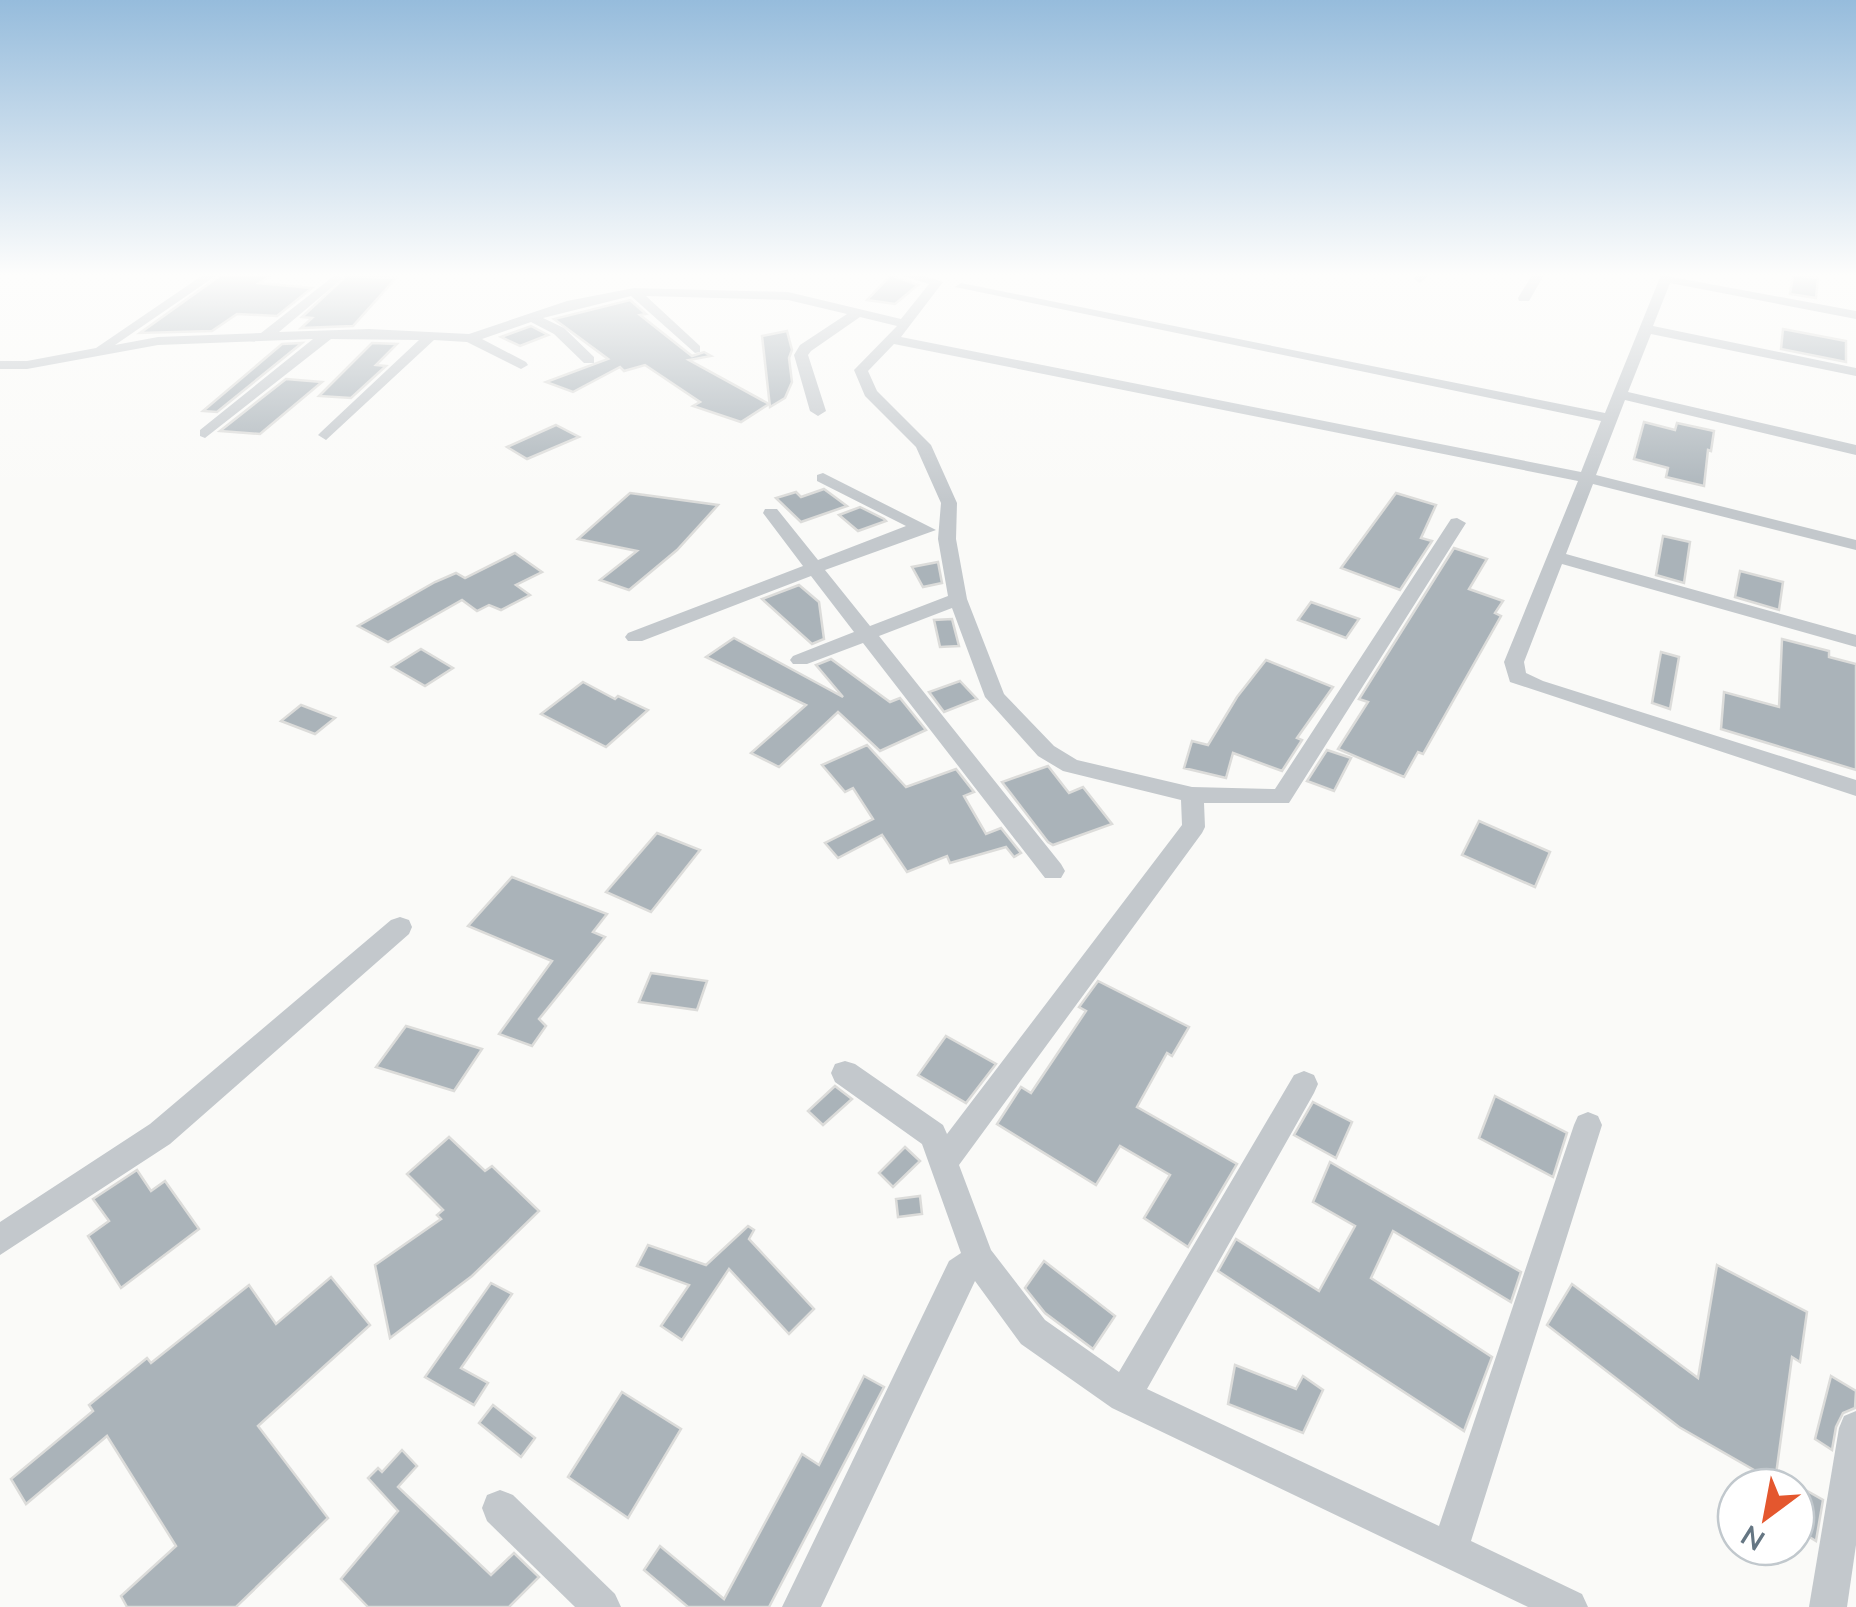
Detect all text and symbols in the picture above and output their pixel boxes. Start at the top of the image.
north arrow [1716,1467,1816,1567]
text: N [1734,1518,1771,1559]

